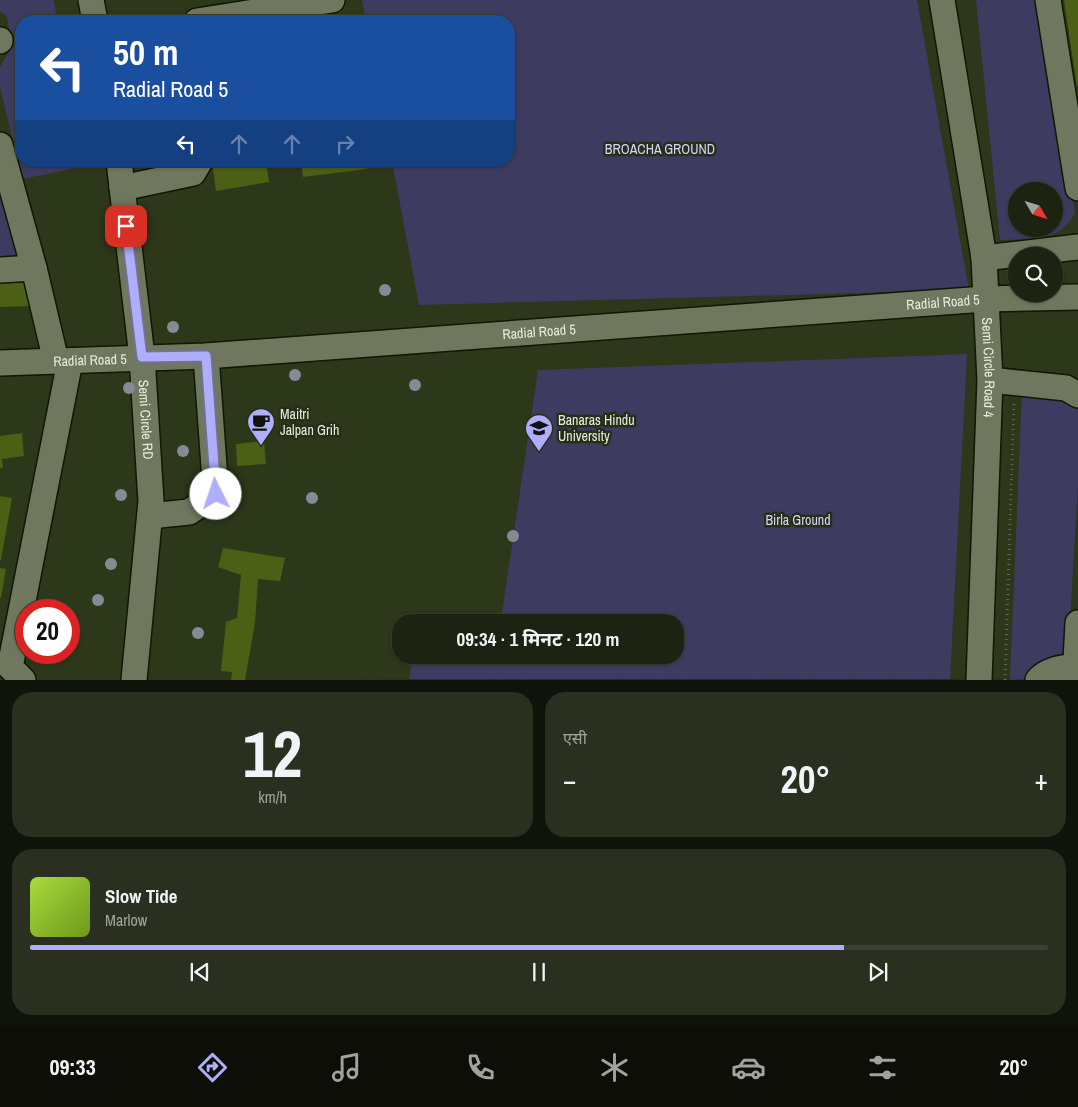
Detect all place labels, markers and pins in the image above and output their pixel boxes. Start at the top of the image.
pin [105,205,147,247]
place label: Maitri Jalpan Grih [280,405,339,439]
cafe icon: Maitri Jalpan Grih [246,407,276,446]
place label: Banaras Hindu University [558,411,635,445]
school or university icon: Banaras Hindu University [524,413,554,452]

